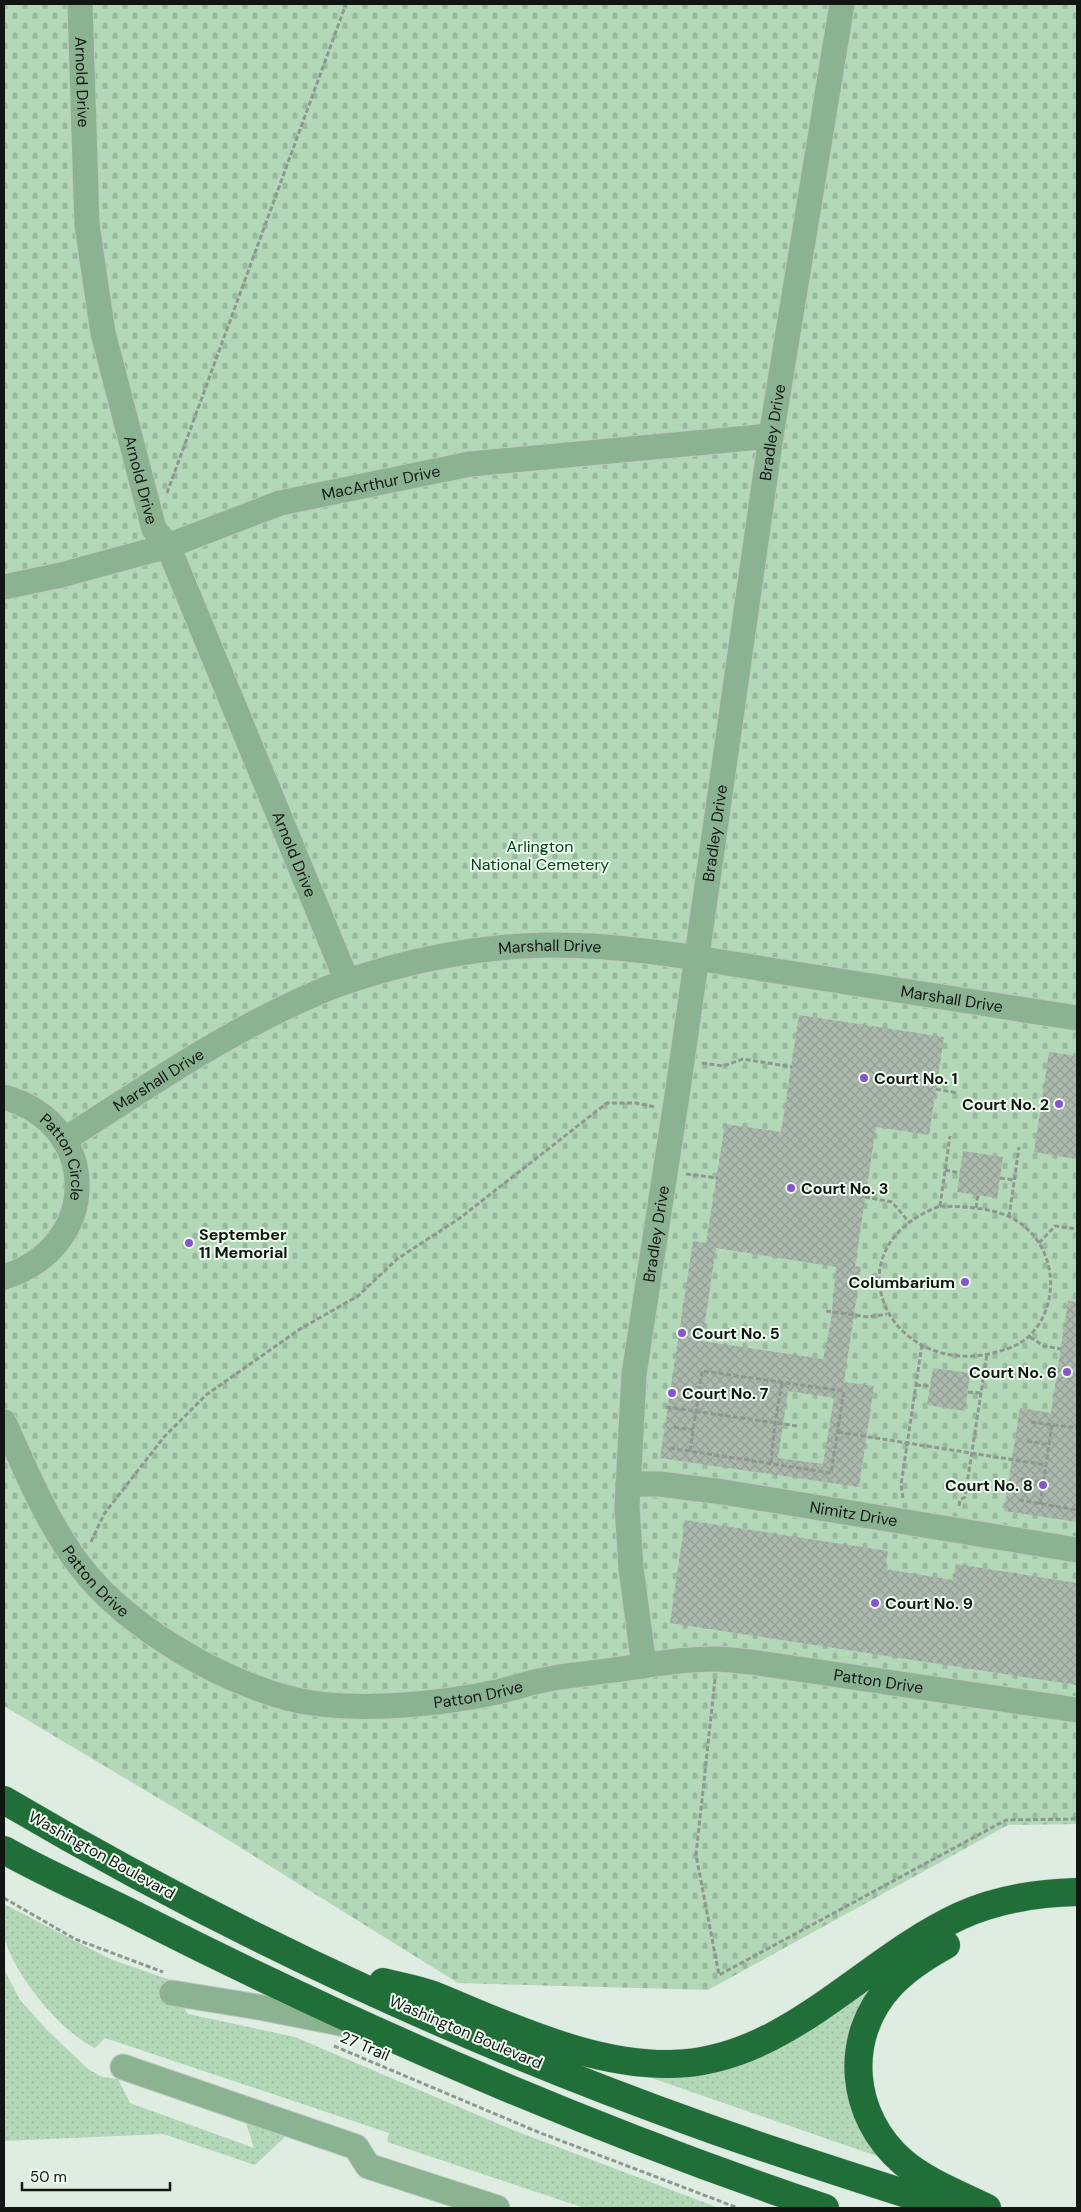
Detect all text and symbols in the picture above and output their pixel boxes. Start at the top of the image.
street label: Arnold Drive [71,36,94,128]
street label: Bradley Drive [754,382,790,482]
street label: Arnold Drive [120,433,163,527]
street label: MacArthur Drive [320,460,442,505]
street label: Bradley Drive [697,783,732,883]
street label: Arnold Drive [268,808,322,900]
park label: Arlington National Cemetery [471,836,609,875]
street label: Marshall Drive [497,934,602,958]
street label: Marshall Drive [899,980,1004,1017]
street label: Marshall Drive [109,1043,208,1116]
place label: Court No. 1 [874,1068,958,1089]
marker: Court No. 1 [858,1072,870,1084]
place label: Court No. 2 [962,1094,1049,1115]
marker: Court No. 2 [1053,1098,1065,1110]
street label: Patton Circle [36,1108,88,1202]
place label: Court No. 3 [801,1178,889,1199]
marker: Court No. 3 [785,1182,797,1194]
street label: Bradley Drive [638,1184,673,1284]
place label: September 11 Memorial [199,1224,288,1263]
marker: September 11 Memorial [183,1237,195,1249]
place label: Columbarium [849,1272,955,1293]
marker: Columbarium [959,1276,971,1288]
place label: Court No. 5 [692,1323,780,1344]
marker: Court No. 5 [676,1327,688,1339]
place label: Court No. 6 [969,1362,1057,1383]
marker: Court No. 6 [1061,1366,1073,1378]
place label: Court No. 7 [682,1383,769,1404]
marker: Court No. 7 [666,1387,678,1399]
place label: Court No. 8 [945,1475,1033,1496]
marker: Court No. 8 [1037,1479,1049,1491]
street label: Nimitz Drive [808,1496,899,1531]
street label: Patton Drive [58,1541,134,1622]
place label: Court No. 9 [885,1593,973,1614]
marker: Court No. 9 [869,1597,881,1609]
street label: Patton Drive [832,1664,925,1698]
street label: Patton Drive [432,1675,525,1713]
street label: Washington Boulevard [25,1806,179,1904]
street label: Washington Boulevard [386,1990,546,2074]
street label: 27 Trail [337,2026,393,2066]
scale bar [22,2160,170,2192]
text: 50 m [30,2167,67,2187]

